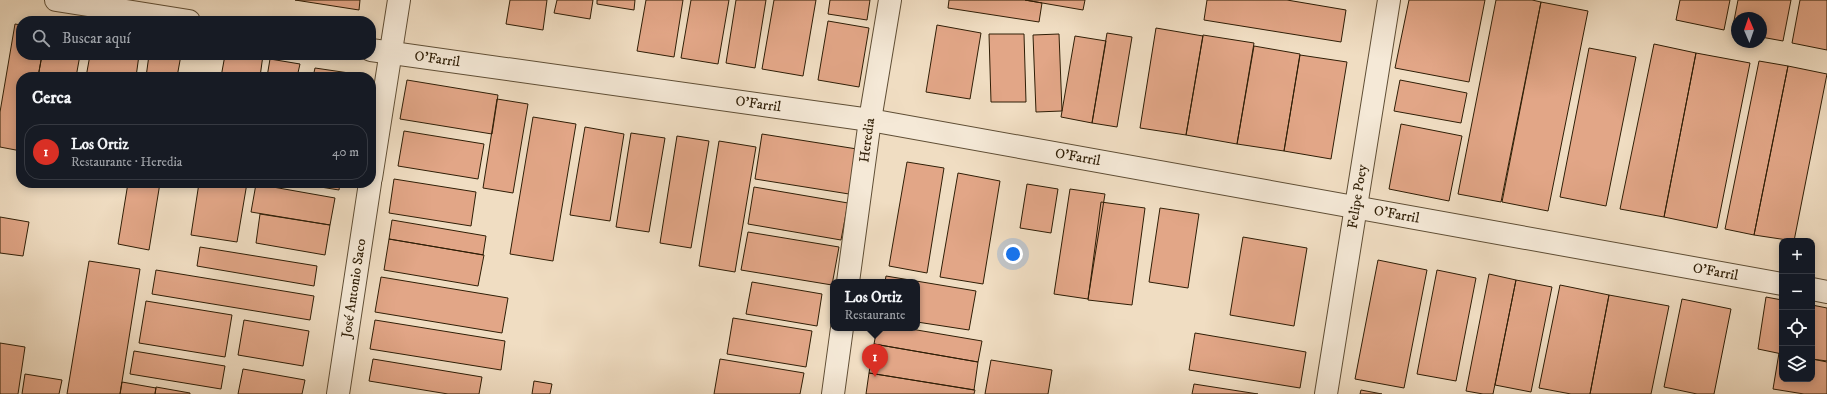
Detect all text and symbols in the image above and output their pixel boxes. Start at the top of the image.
north arrow [1731,12,1767,48]
search box [16,16,376,60]
icon: search [30,27,52,49]
text: Buscar aquí [62,29,130,48]
street label: O'Farril [413,47,462,72]
text: Cerca [32,87,71,109]
street label: O'Farril [734,92,783,117]
street label: Heredia [855,117,879,164]
text: Los Ortiz [71,135,129,154]
text: 1 [44,144,48,160]
text: 40 m [332,144,359,160]
street label: O'Farril [1054,144,1103,170]
text: Restaurante · Heredia [71,154,182,170]
street label: Felipe Poey [1344,163,1372,230]
street label: O'Farril [1372,202,1422,228]
street label: José Antonio Saco [337,237,370,341]
map controls [1779,238,1815,382]
button: + [1779,238,1815,274]
your location [1003,244,1023,264]
street label: O'Farril [1691,259,1741,285]
button: − [1779,274,1815,310]
popup [830,279,920,331]
text: Los Ortiz [845,288,902,307]
text: Restaurante [845,307,905,323]
button: locate [1779,310,1815,346]
pin: 1 [862,344,888,377]
button: layers [1779,346,1815,382]

